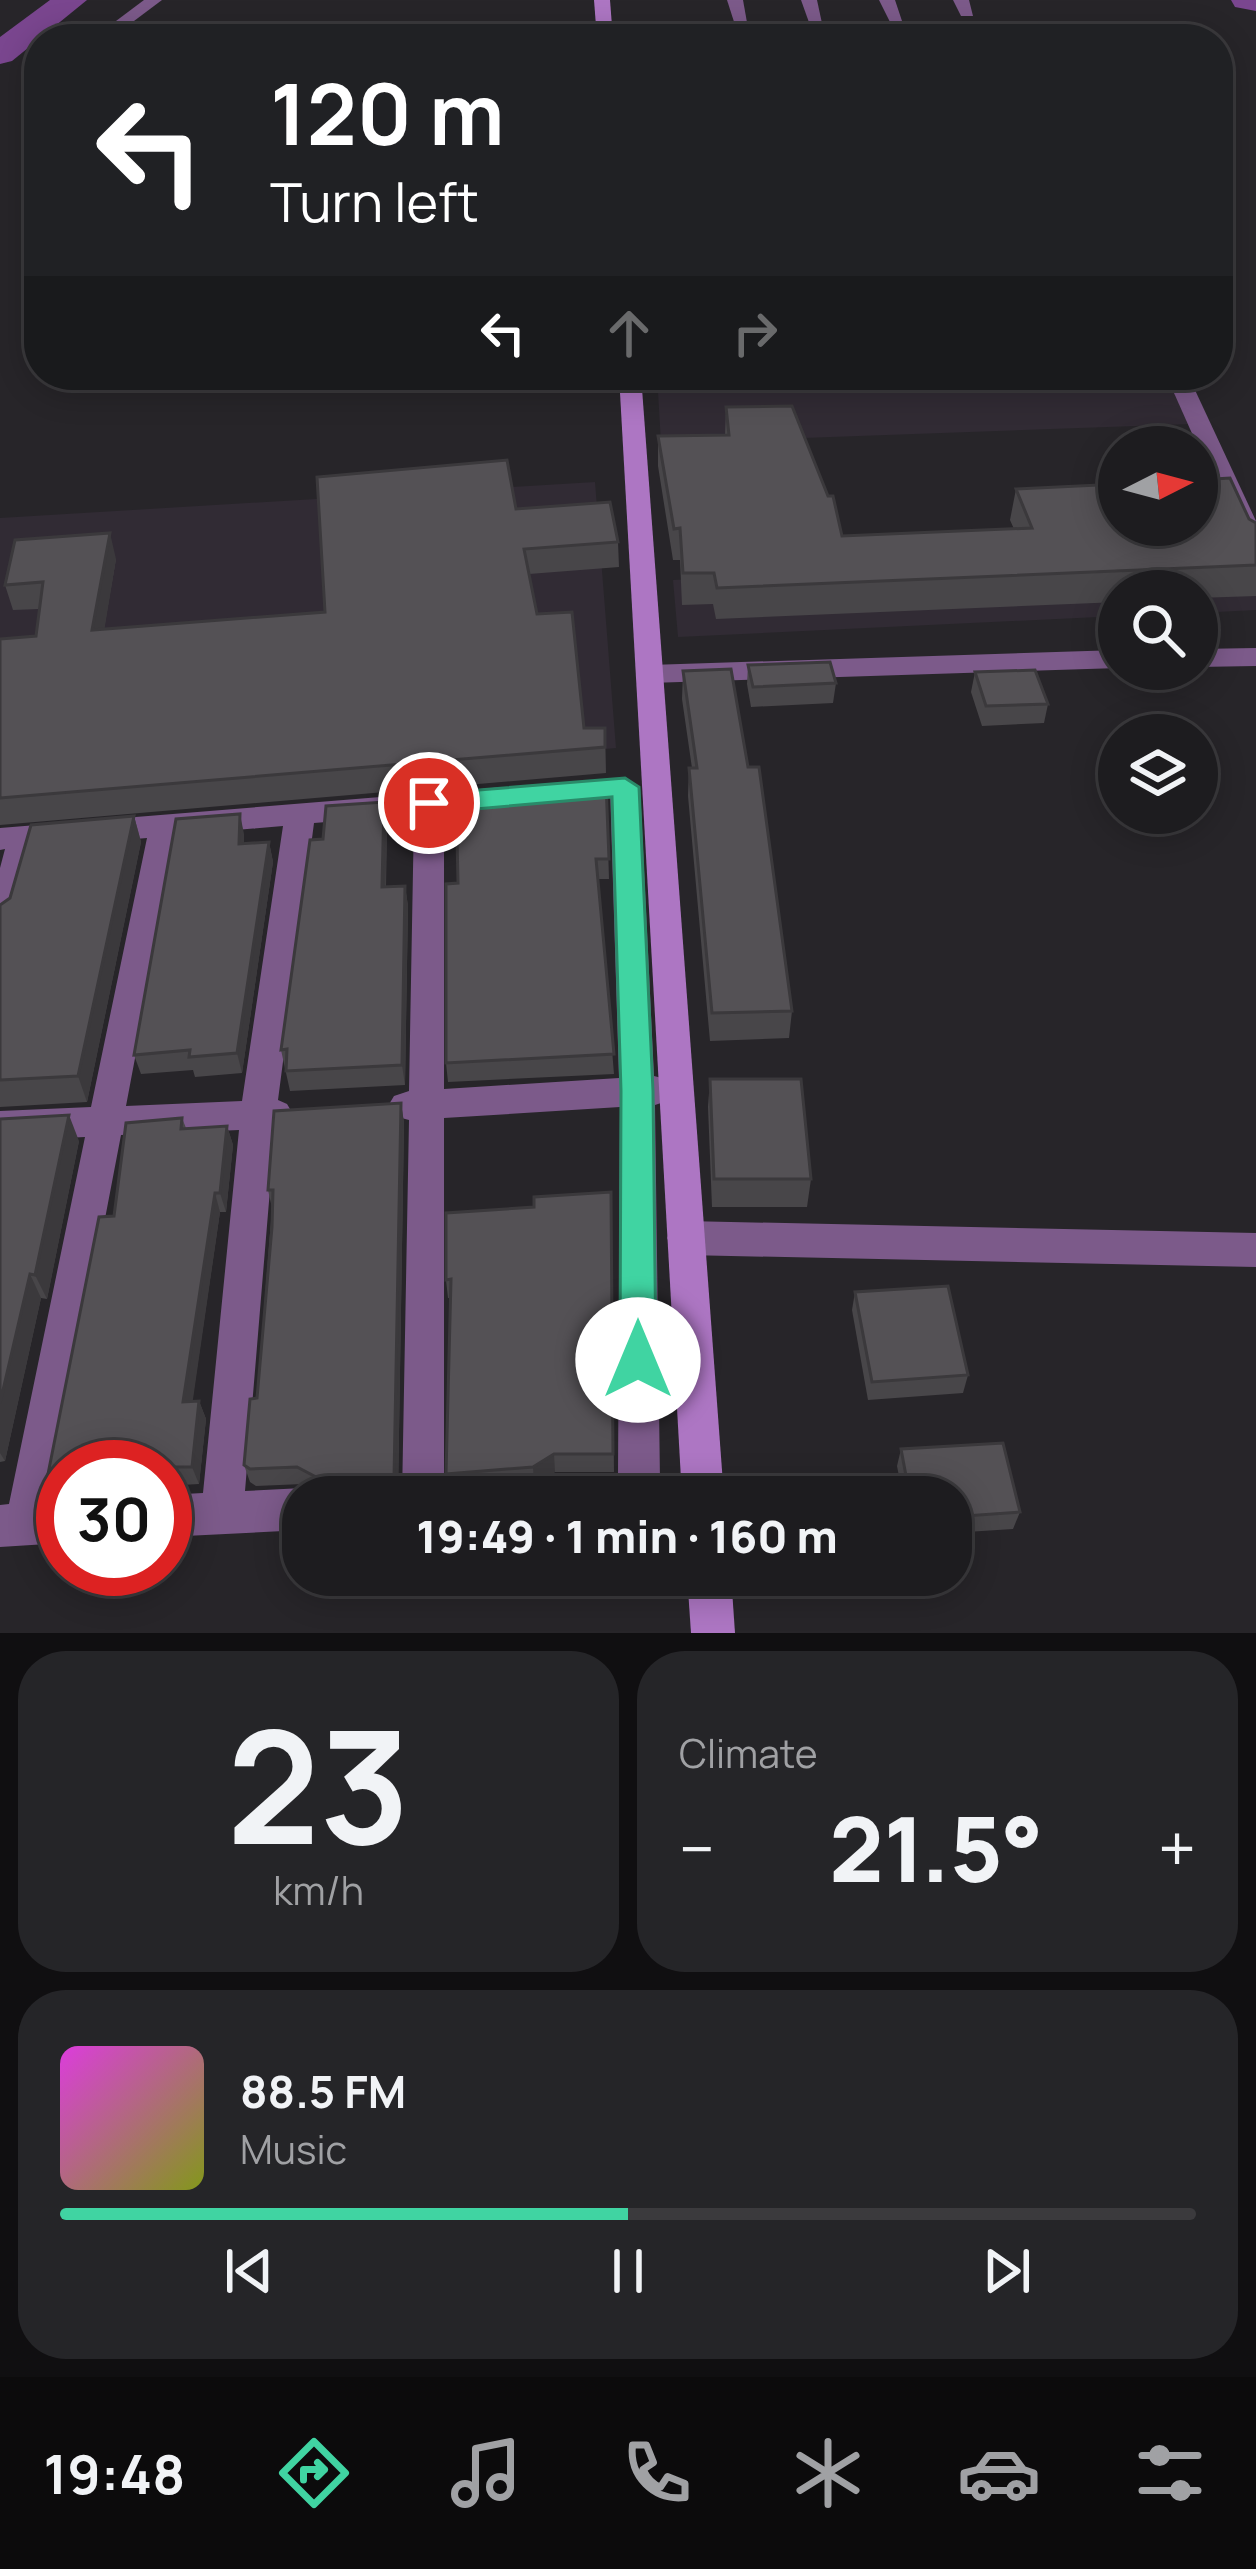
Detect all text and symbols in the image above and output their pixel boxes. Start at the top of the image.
text: 120 m [270,55,504,170]
icon: left [72,72,228,228]
text: Turn left [270,164,479,238]
icon: left [470,300,536,366]
icon: ahead [596,300,662,366]
icon: right [722,300,788,366]
north arrow [1098,426,1218,546]
map controls [1098,426,1218,834]
button: search [1098,570,1218,690]
button: layers [1098,714,1218,834]
pin [378,752,480,854]
icon: arrive [396,770,462,836]
position arrow [575,1297,701,1423]
speed limit sign: 30 [36,1440,192,1596]
text: 19:49 · 1 min · 160 m [416,1505,838,1567]
text: 23 [227,1678,410,1891]
text: Climate [679,1726,818,1780]
text: 21.5° [829,1786,1043,1909]
text: − [679,1803,715,1893]
text: + [1158,1803,1196,1893]
text: km/h [273,1863,364,1917]
text: 88.5 FM [240,2060,406,2122]
text: Music [240,2122,347,2176]
icon: previous [216,2238,282,2304]
icon: pause [595,2238,661,2304]
icon: next [974,2238,1040,2304]
icon: directions [272,2431,356,2515]
icon: music [444,2431,528,2515]
icon: phone [615,2431,699,2515]
icon: climate [786,2431,870,2515]
icon: car [957,2431,1041,2515]
icon: filters [1128,2431,1212,2515]
text: 19:48 [44,2436,185,2510]

